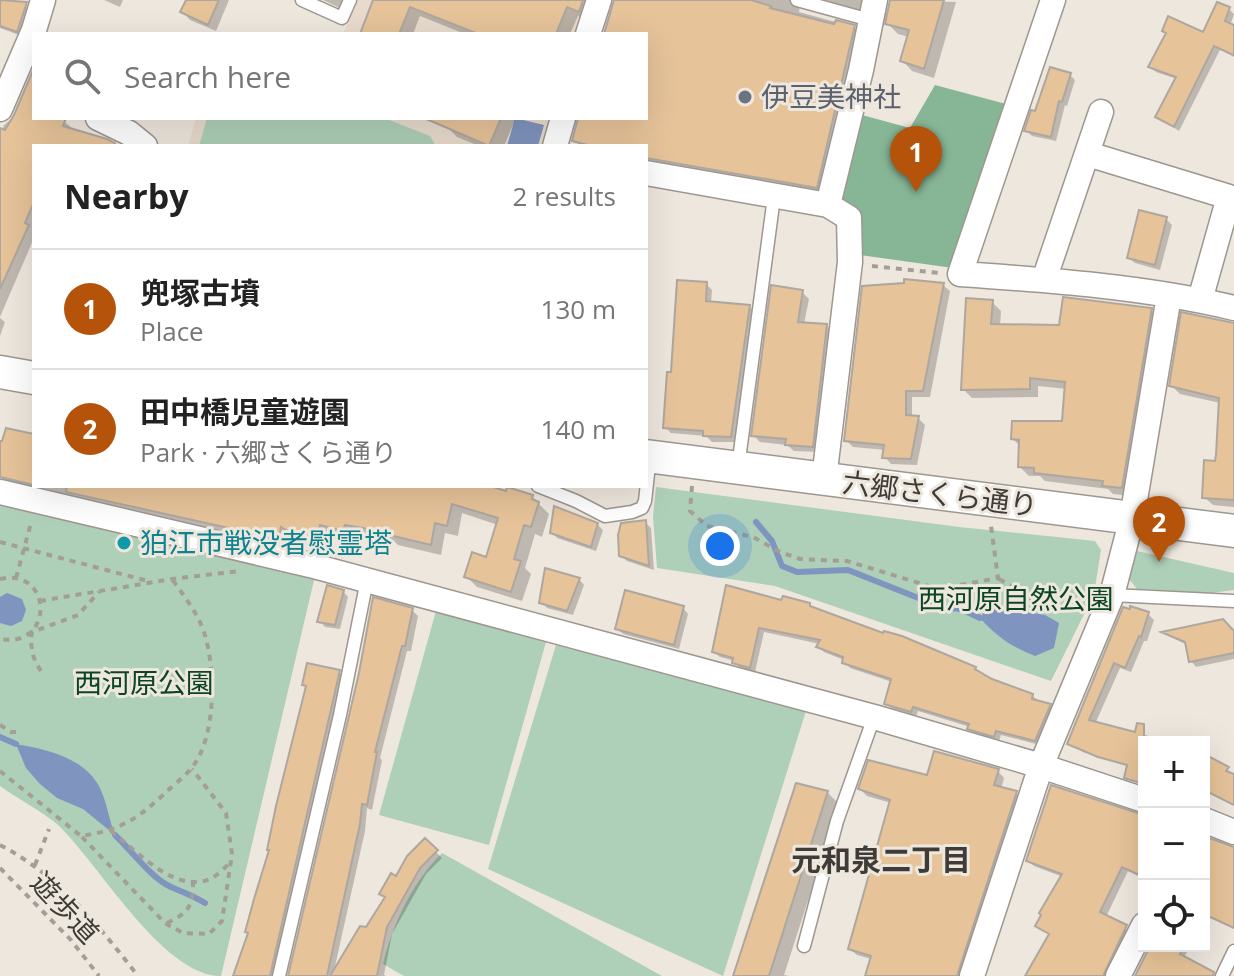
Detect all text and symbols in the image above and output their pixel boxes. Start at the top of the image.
search box [32,32,648,120]
icon: search [60,54,104,98]
text: Search here [124,56,291,97]
place label: 伊豆美神社 [761,77,901,115]
marker: 伊豆美神社 [736,88,754,106]
pin: 1 [890,126,942,192]
text: Nearby [64,173,189,219]
text: 2 results [513,178,616,214]
text: 兜塚古墳 [140,272,260,313]
text: 1 [83,291,97,327]
text: 130 m [541,291,616,327]
text: Place [140,313,204,349]
text: 田中橋児童遊園 [140,391,350,432]
text: 2 [83,411,97,447]
text: 140 m [541,411,616,447]
text: Park · 六郷さくら通り [140,434,397,470]
street label: 六郷さくら通り [841,462,1040,524]
pin: 2 [1133,496,1185,562]
place label: 狛江市戦没者慰霊塔 [140,523,392,561]
your location [700,526,740,566]
marker: 狛江市戦没者慰霊塔 [115,534,133,552]
park label: 西河原自然公園 [918,579,1114,617]
park label: 西河原公園 [74,663,214,701]
map controls [1138,736,1210,952]
button: + [1138,736,1210,808]
button: − [1138,808,1210,880]
district label: 元和泉二丁目 [791,839,971,880]
street label: 遊歩道 [23,864,108,951]
button: locate [1138,880,1210,952]

